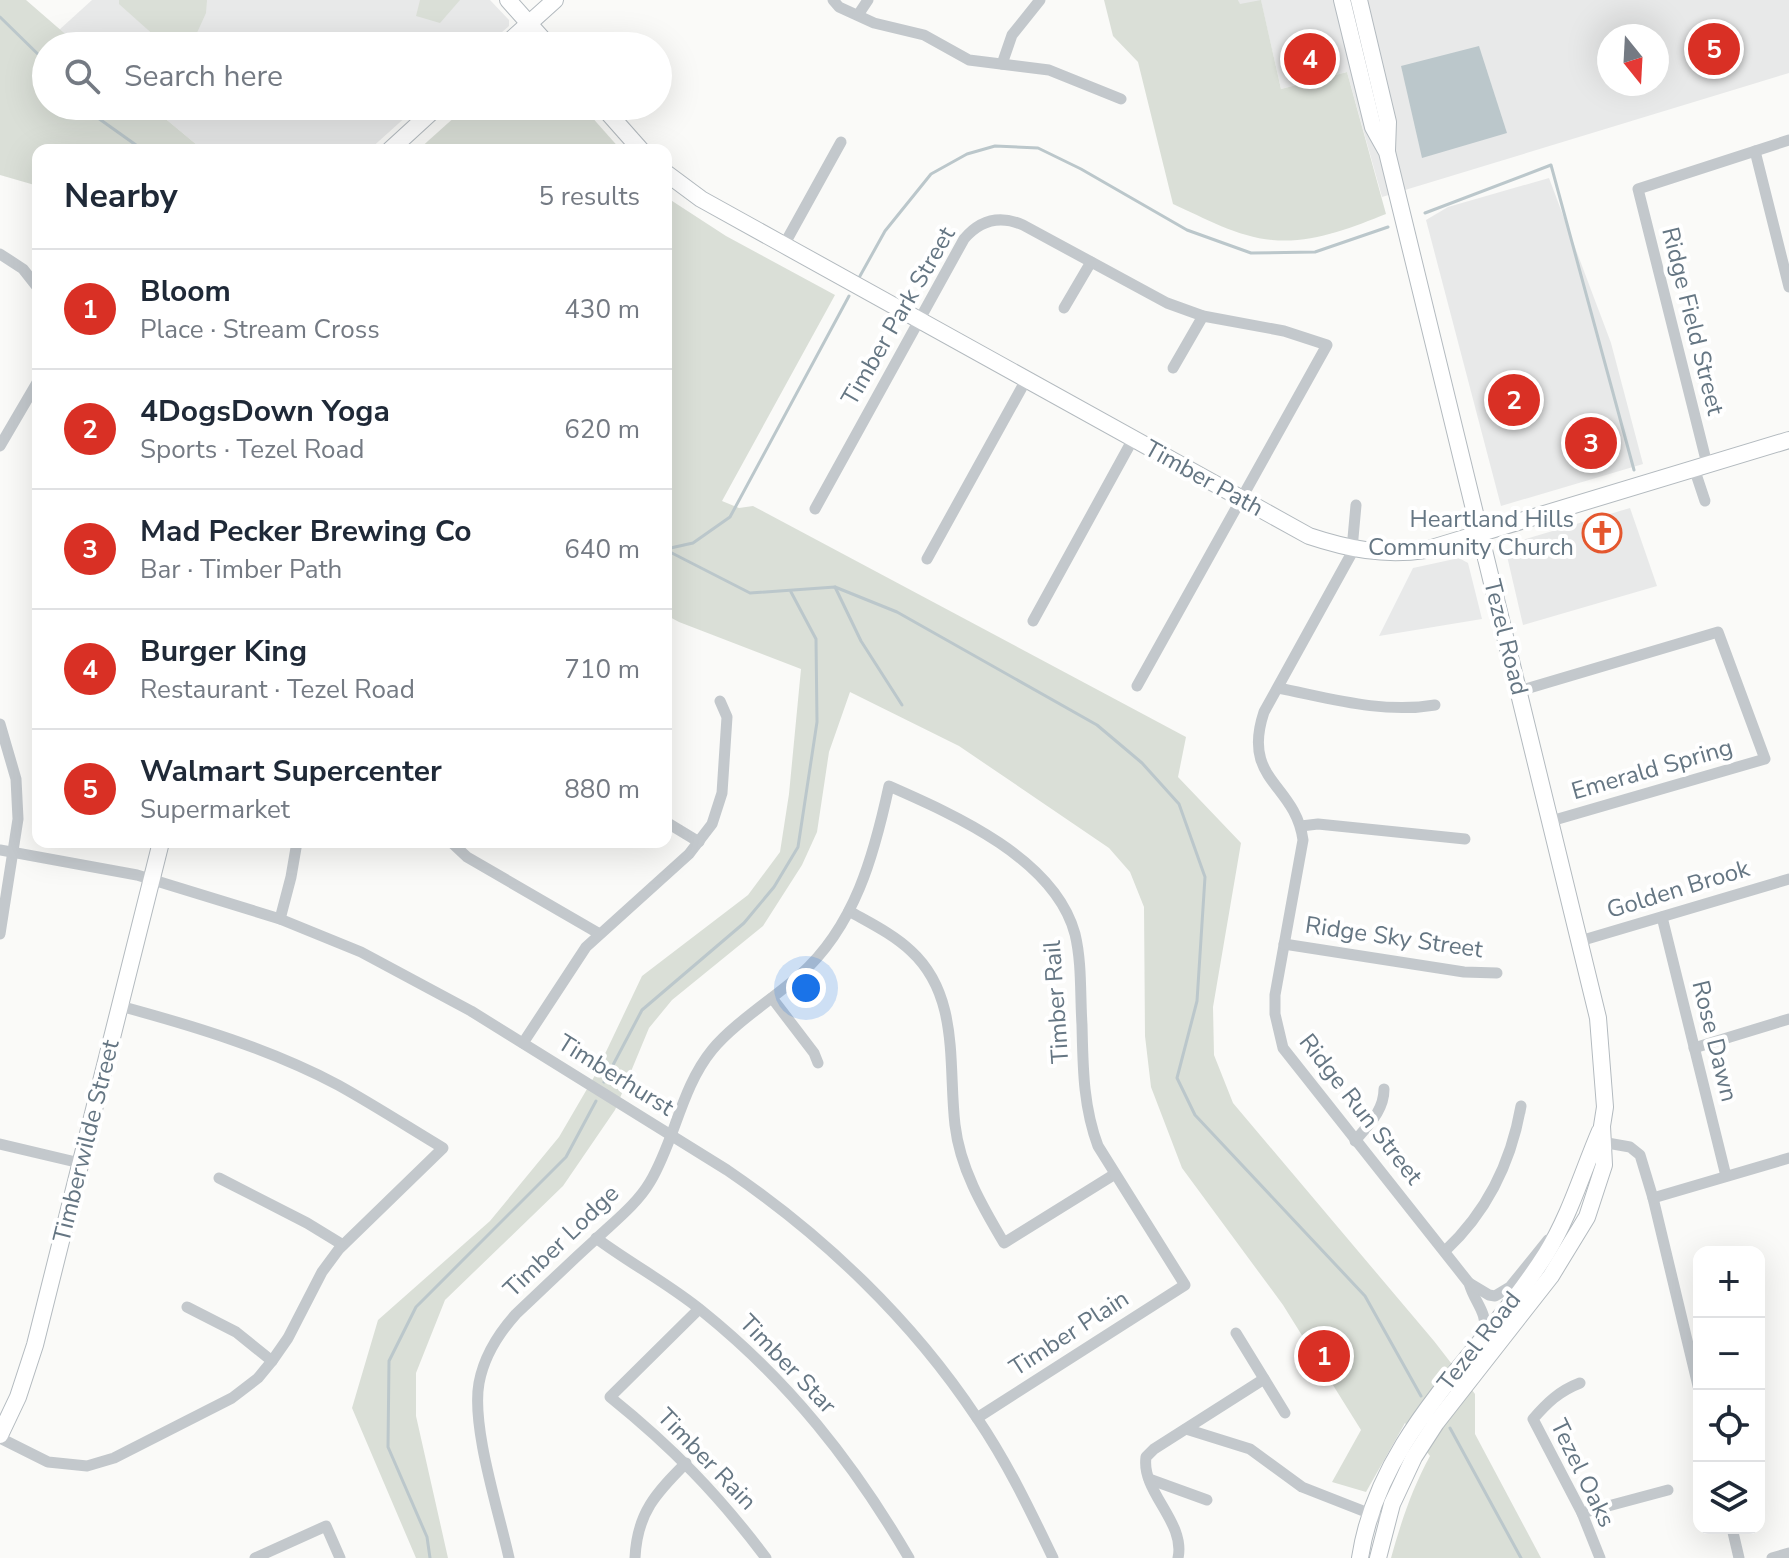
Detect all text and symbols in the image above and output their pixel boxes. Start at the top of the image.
pin: 5 [1688,19,1740,79]
north arrow [1597,24,1669,96]
pin: 4 [1284,29,1336,89]
search box [32,32,672,120]
icon: search [60,54,104,98]
text: Search here [124,56,283,97]
text: Nearby [64,173,178,219]
text: 5 results [539,179,640,214]
street label: Timber Park Street [834,220,963,411]
street label: Ridge Field Street [1654,224,1732,419]
text: Bloom [140,271,231,312]
text: 1 [82,292,98,327]
text: 430 m [564,292,640,327]
text: Place · Stream Cross [140,312,380,347]
pin: 2 [1488,370,1540,430]
text: 4DogsDown Yoga [140,391,390,432]
text: 2 [82,412,98,447]
text: 620 m [564,412,640,447]
pin: 3 [1565,413,1617,473]
text: Sports · Tezel Road [140,432,364,467]
street label: Timber Path [1139,432,1269,524]
place label: Heartland Hills Community Church [1368,503,1574,563]
text: Mad Pecker Brewing Co [140,511,471,552]
church icon: Heartland Hills Community Church [1581,512,1623,554]
text: 3 [82,532,98,567]
text: 640 m [564,532,640,567]
text: Bar · Timber Path [140,552,342,587]
street label: Tezel Road [1476,576,1536,698]
text: Burger King [140,631,307,672]
text: 4 [82,652,98,687]
text: 710 m [564,652,640,687]
text: Restaurant · Tezel Road [140,672,415,707]
street label: Emerald Spring [1568,731,1736,807]
text: Walmart Supercenter [140,751,442,792]
text: 5 [82,772,98,807]
text: 880 m [564,772,640,807]
text: Supermarket [140,792,290,827]
street label: Golden Brook [1603,852,1754,926]
street label: Ridge Sky Street [1303,909,1485,965]
street label: Timber Rail [1036,939,1076,1065]
your location [786,968,826,1008]
street label: Rose Dawn [1684,977,1746,1105]
street label: Timberhurst [552,1027,681,1124]
street label: Ridge Run Street [1292,1027,1430,1192]
street label: Timberwilde Street [45,1036,127,1246]
street label: Timber Lodge [496,1178,626,1304]
map controls [1693,1246,1765,1534]
button: + [1693,1246,1765,1318]
street label: Timber Plain [1003,1282,1135,1384]
street label: Tezel Road [1430,1285,1528,1397]
street label: Timber Star [733,1307,844,1421]
button: − [1693,1318,1765,1390]
pin: 1 [1298,1326,1350,1386]
button: locate [1693,1390,1765,1462]
street label: Timber Rain [650,1401,764,1517]
street label: Tezel Oaks [1543,1414,1623,1532]
button: layers [1693,1462,1765,1534]

